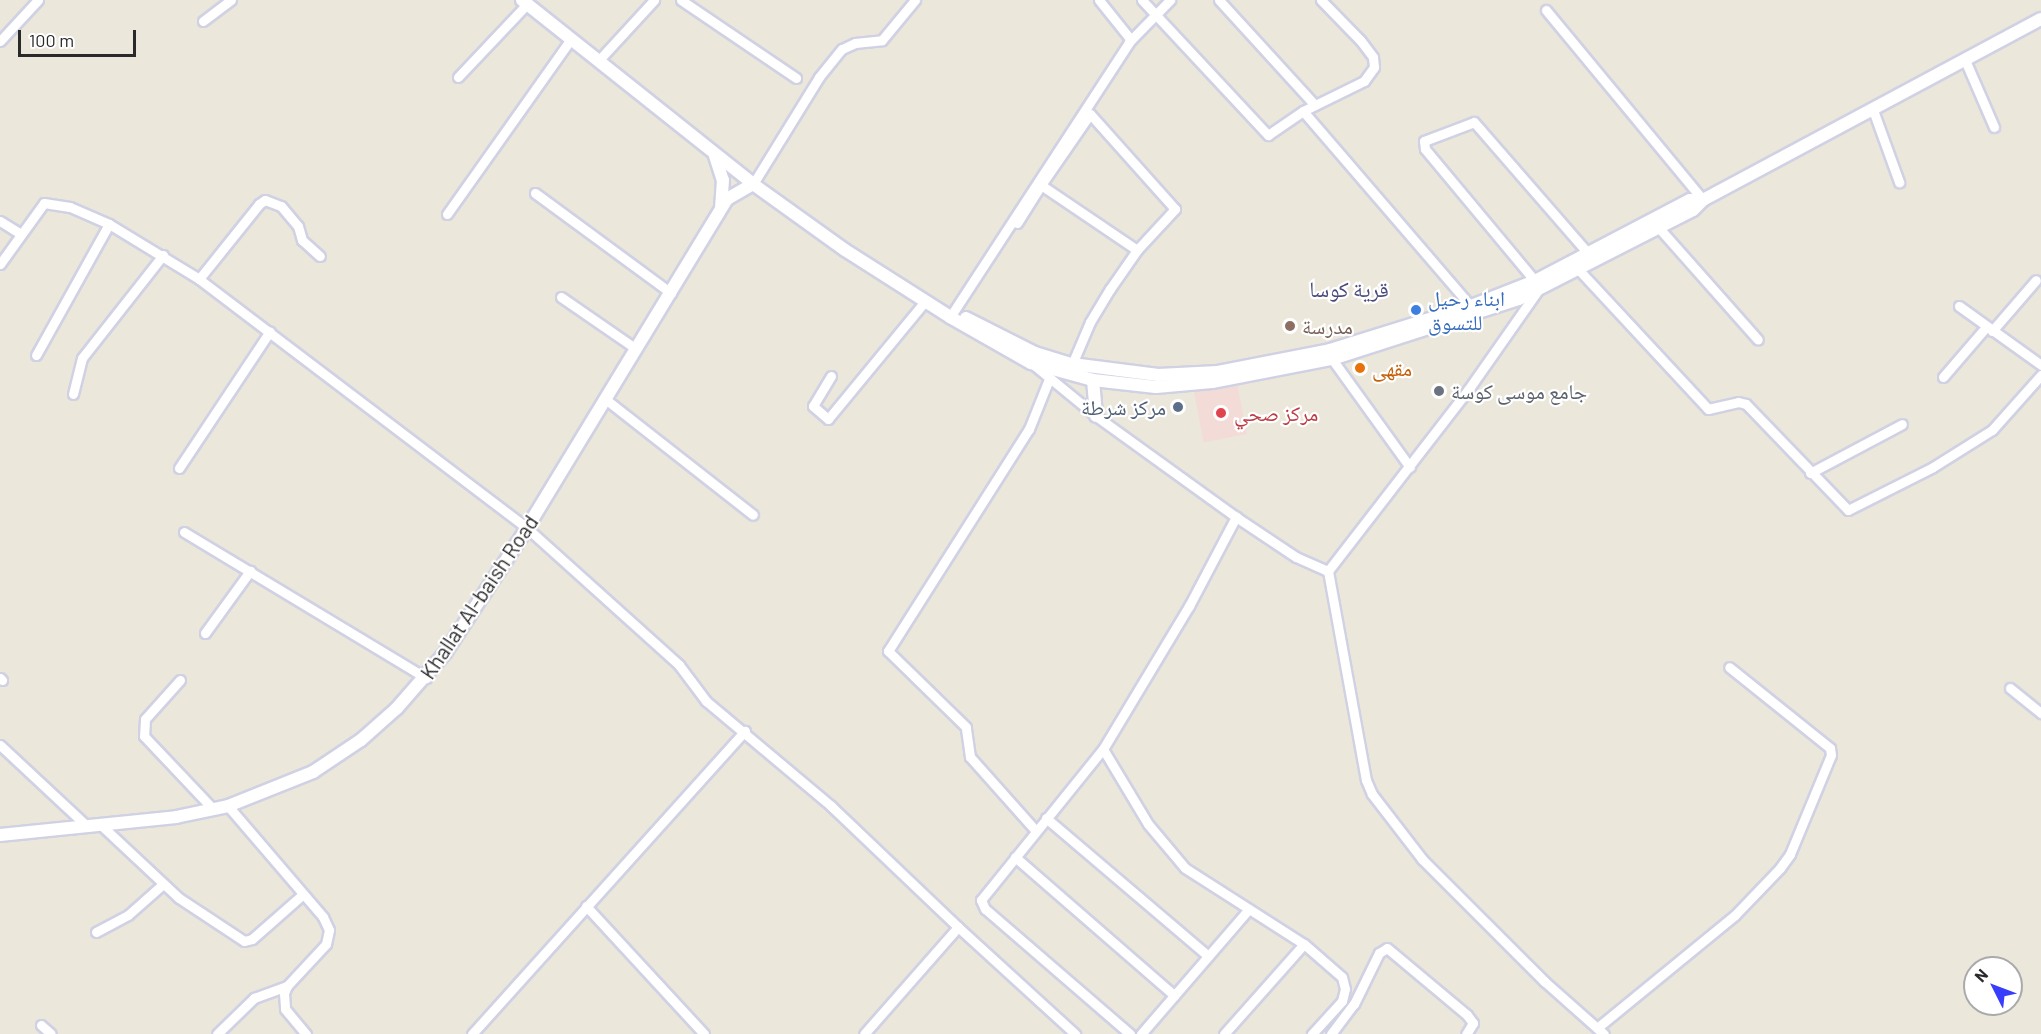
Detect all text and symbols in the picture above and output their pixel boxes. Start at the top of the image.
scale bar [21,18,140,56]
text: 100 m [29,29,74,51]
district label: قرية كوسا [1309,276,1389,302]
place label: ابناء رحيل للتسوق [1428,285,1505,335]
marker: ابناء رحيل للتسوق [1409,303,1423,317]
place label: مدرسة [1302,313,1353,339]
marker: مدرسة [1283,319,1297,333]
place label: مقهى [1372,355,1412,381]
marker: مقهى [1353,361,1367,375]
place label: جامع موسى كوسة [1451,378,1587,404]
marker: جامع موسى كوسة [1432,384,1446,398]
place label: مركز شرطة [1081,394,1166,420]
marker: مركز شرطة [1171,400,1185,414]
place label: مركز صحي [1234,400,1318,426]
marker: مركز صحي [1212,404,1230,422]
street label: Khallat Al-baish Road [415,510,543,684]
north arrow [1963,956,2023,1016]
text: N [1970,965,1991,985]

